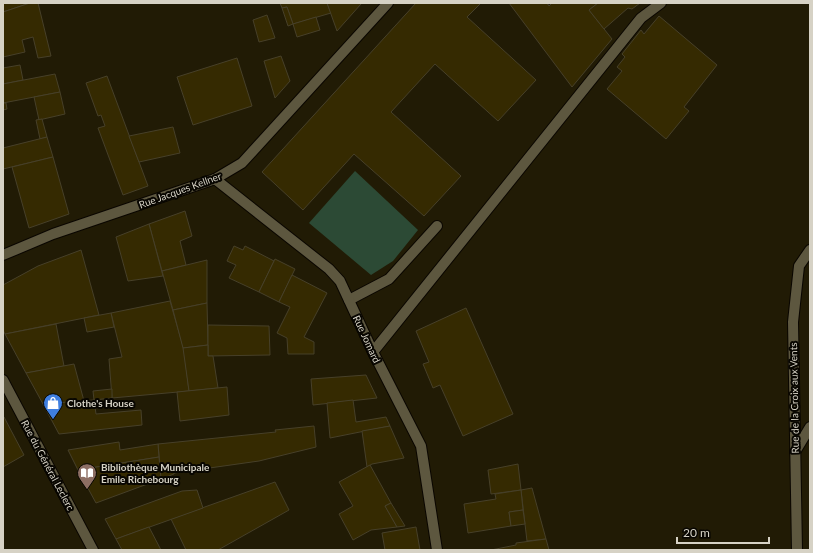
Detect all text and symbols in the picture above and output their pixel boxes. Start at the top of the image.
street label: Rue Jacques Kellner [137,169,223,211]
street label: Rue Jomard [351,313,383,365]
street label: Rue de la Croix aux Vents [787,342,801,454]
shop icon: Clothe's House [42,392,64,420]
place label: Clothe's House [67,397,134,409]
street label: Rue du Général Leclerc [19,418,77,512]
place label: Bibliothèque Municipale Emile Richebourg [101,461,210,485]
library icon: Bibliothèque Municipale Emile Richebourg [76,462,98,490]
scale bar [677,519,769,545]
text: 20 m [683,525,710,540]

